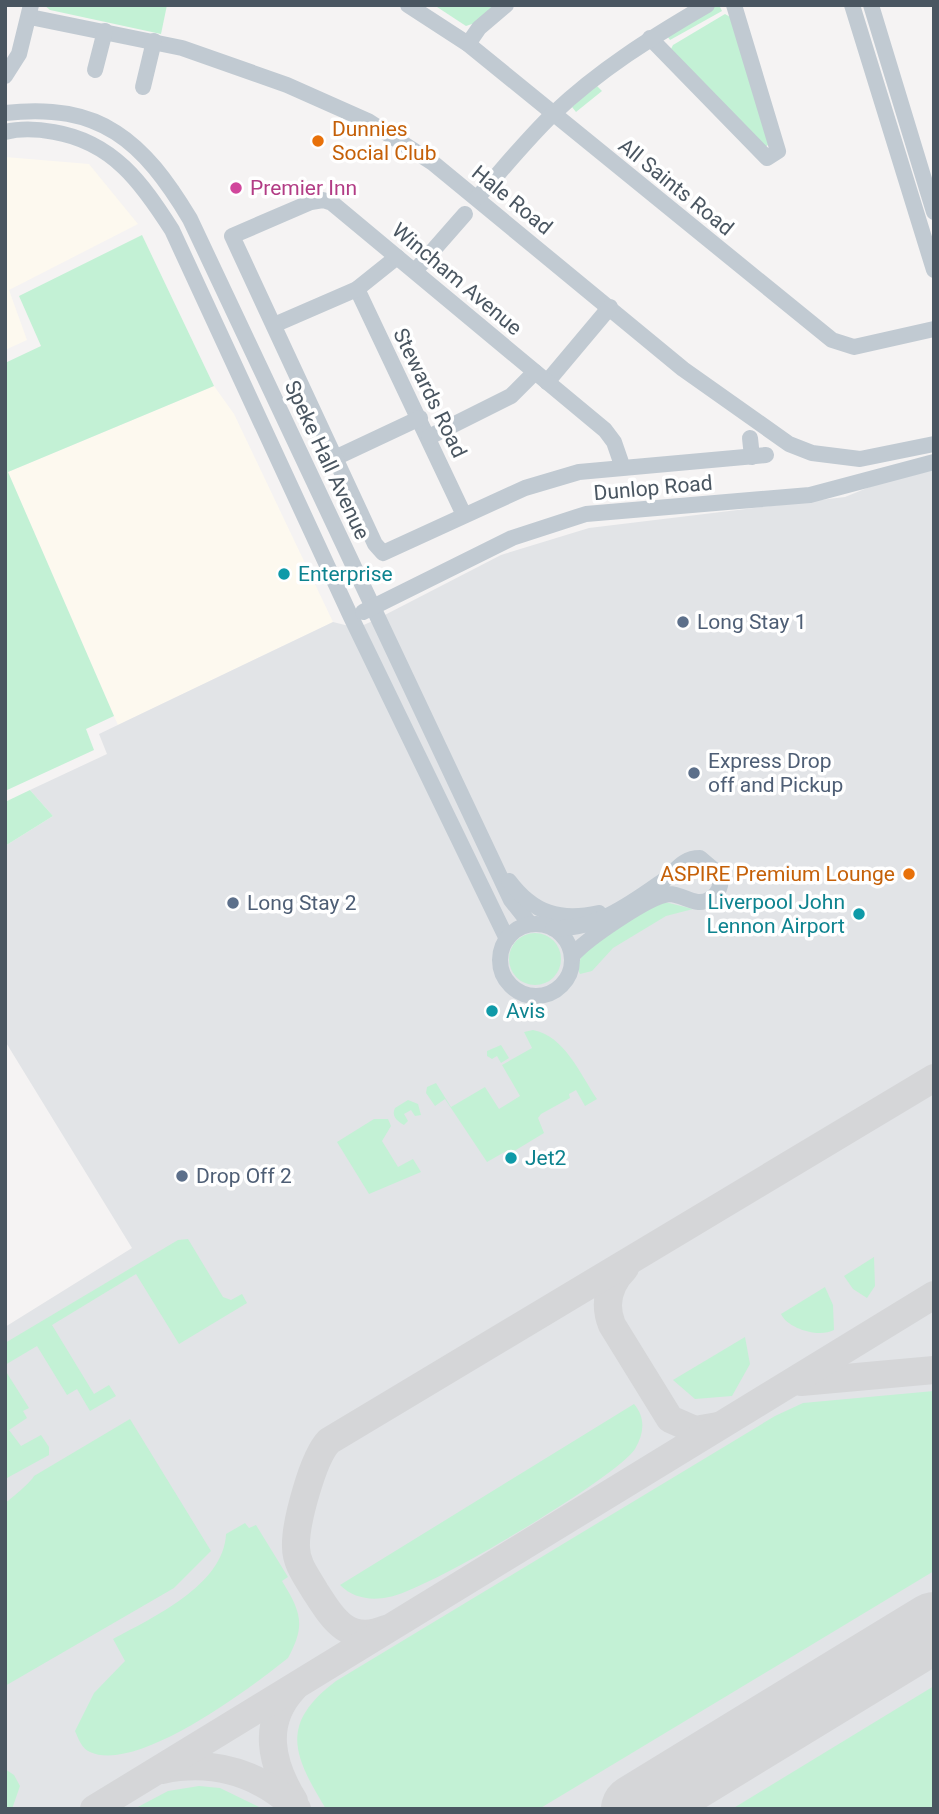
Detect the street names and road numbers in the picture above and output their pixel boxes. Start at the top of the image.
street label: All Saints Road [614,133,738,241]
street label: Hale Road [467,160,557,240]
street label: Wincham Avenue [387,218,527,340]
street label: Stewards Road [388,325,472,461]
street label: Speke Hall Avenue [280,377,374,543]
street label: Dunlop Road [593,471,713,505]

